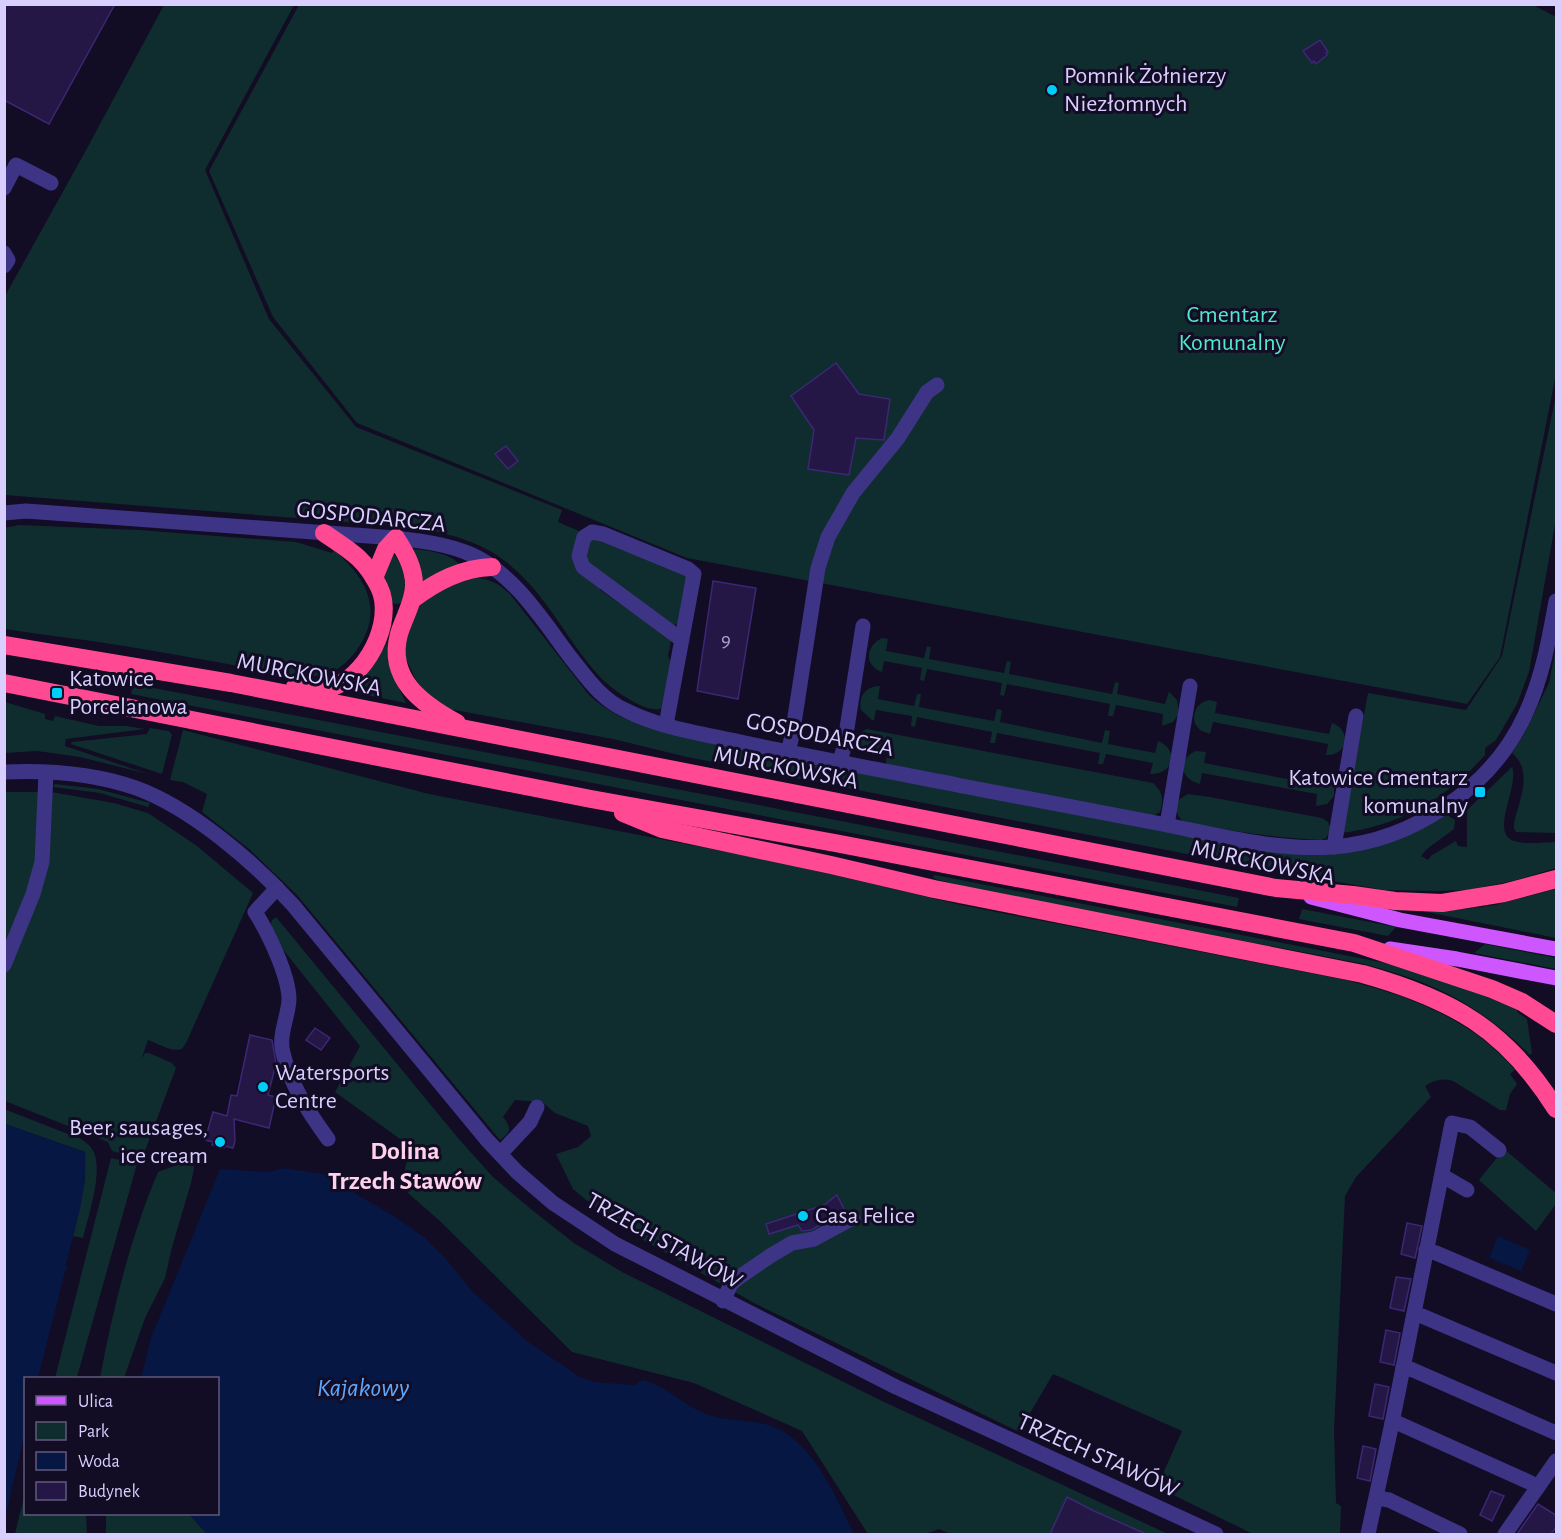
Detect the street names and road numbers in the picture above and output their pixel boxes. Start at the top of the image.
street label: GOSPODARCZA [295,497,447,537]
street label: MURCKOWSKA [235,649,383,701]
street label: GOSPODARCZA [744,709,896,761]
street label: MURCKOWSKA [712,742,860,794]
street label: MURCKOWSKA [1189,836,1337,890]
street label: TRZECH STAWÓW [582,1187,747,1294]
street label: TRZECH STAWÓW [1014,1408,1184,1503]

